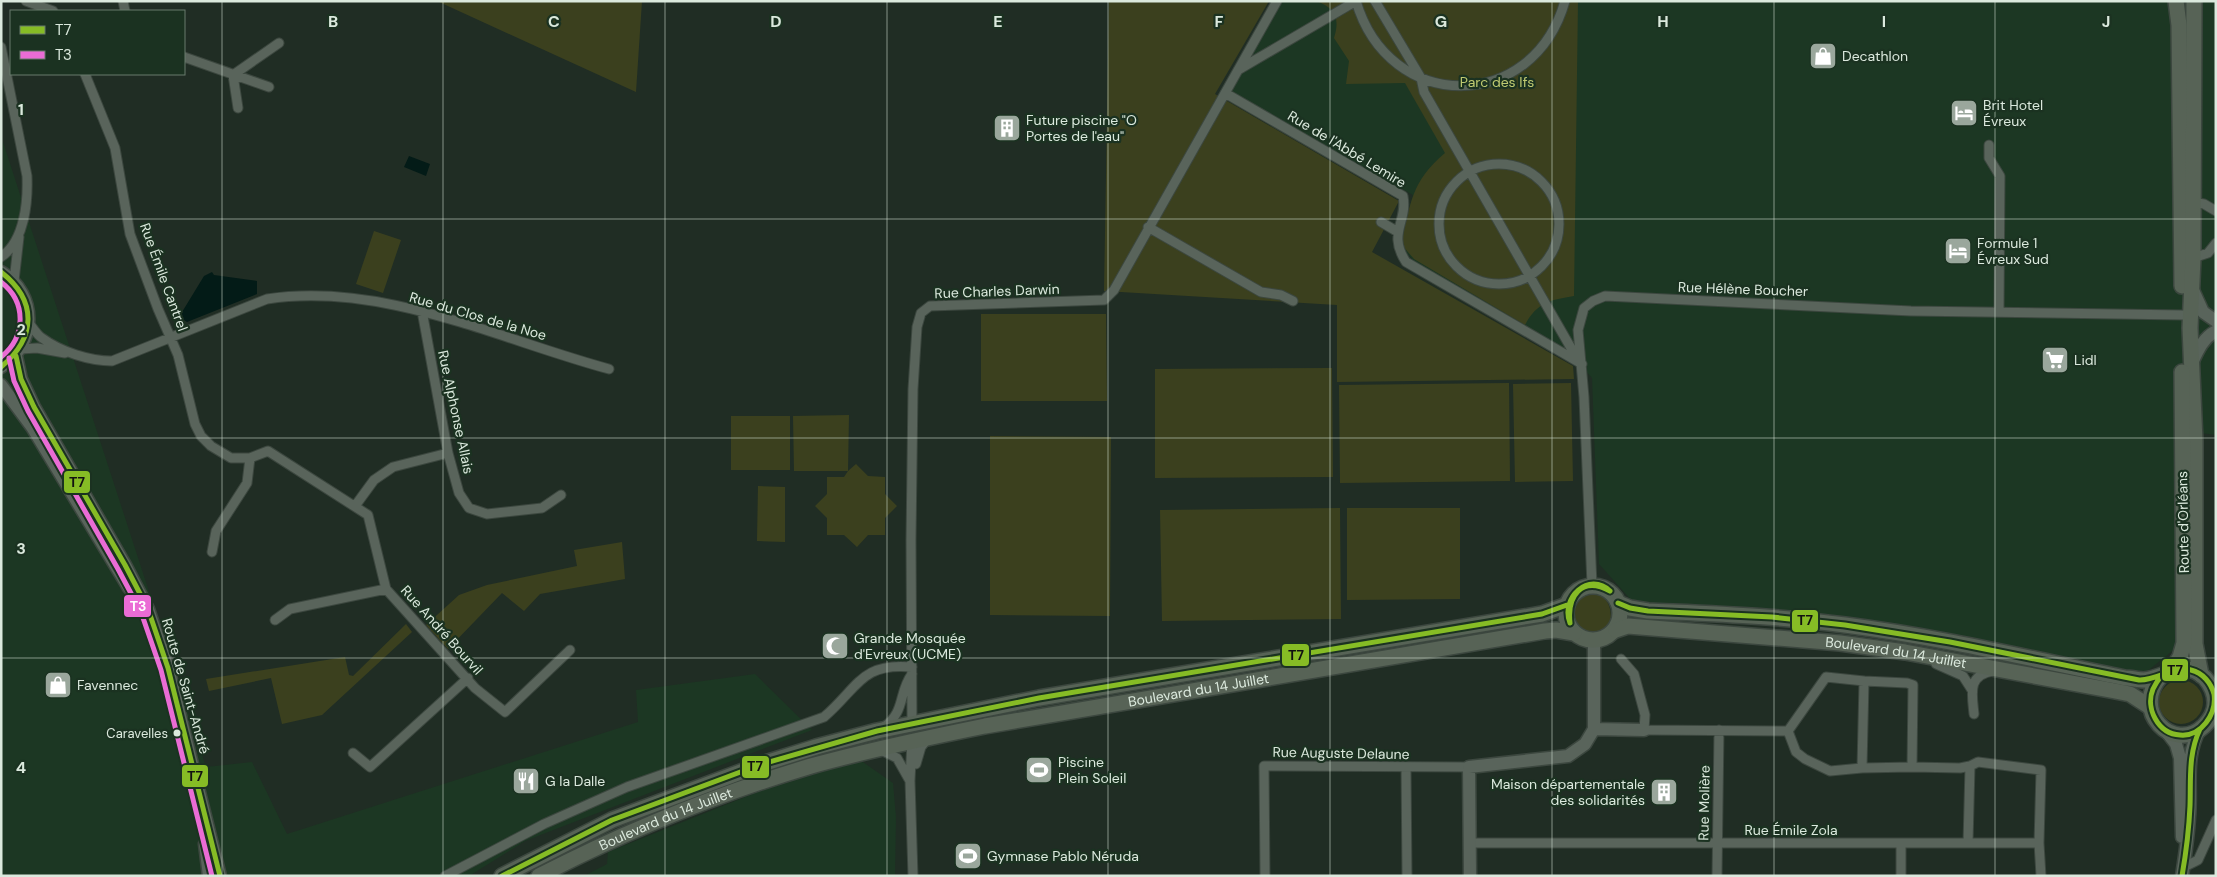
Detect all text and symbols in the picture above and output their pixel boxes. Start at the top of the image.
legend [10,10,185,75]
text: B [328,11,338,32]
text: C [548,11,560,32]
text: D [770,11,782,32]
text: E [993,11,1003,32]
text: F [1215,11,1224,32]
text: G [1435,11,1447,32]
text: H [1657,11,1669,32]
text: I [1882,11,1886,32]
text: J [2102,11,2110,32]
text: T7 [55,20,71,40]
shop icon: Decathlon [1808,41,1838,71]
text: T3 [55,45,72,65]
place label: Decathlon [1842,47,1908,65]
park label: Parc des Ifs [1460,73,1534,91]
place label: Brit Hotel Évreux [1983,96,2043,130]
hotel icon: Brit Hotel Évreux [1949,98,1979,128]
text: 1 [18,99,24,120]
street label: Rue de l'Abbé Lemire [1284,106,1410,192]
place label: Future piscine "O Portes de l'eau" [1026,111,1137,145]
building icon: Future piscine "O Portes de l'eau" [992,113,1022,143]
street label: Rue Émile Cantrel [136,220,192,334]
place label: Formule 1 Évreux Sud [1977,234,2049,268]
hotel icon: Formule 1 Évreux Sud [1943,236,1973,266]
street label: Rue Hélène Boucher [1678,278,1808,300]
street label: Rue Charles Darwin [934,280,1060,302]
street label: Rue du Clos de la Noe [407,288,549,344]
text: 2 [16,319,26,340]
supermarket icon: Lidl [2040,345,2070,375]
street label: Rue Alphonse Allais [434,349,478,475]
place label: Lidl [2074,351,2097,369]
line badge: T7 [63,470,91,494]
street label: Route d'Orléans [2173,471,2193,573]
text: T7 [69,473,85,491]
text: 3 [16,538,26,559]
street label: Rue André Bourvil [397,581,487,679]
line badge: T3 [123,594,152,618]
text: T3 [130,597,146,615]
line badge: T7 [1791,609,1819,633]
text: T7 [1797,611,1813,629]
street label: Route de Saint-André [158,616,214,756]
place label: Grande Mosquée d'Evreux (UCME) [854,629,966,663]
mosque icon: Grande Mosquée d'Evreux (UCME) [820,631,850,661]
street label: Boulevard du 14 Juillet [1825,633,1968,672]
line badge: T7 [1281,643,1310,667]
text: T7 [1288,646,1304,664]
line badge: T7 [2161,658,2189,682]
text: T7 [2167,661,2183,679]
street label: Boulevard du 14 Juillet [1127,669,1270,711]
shop icon: Favennec [43,670,73,700]
place label: Favennec [77,676,138,694]
place label: Caravelles [106,725,168,742]
marker: Caravelles [172,728,182,738]
street label: Rue Auguste Delaune [1272,743,1410,763]
place label: Piscine Plein Soleil [1058,753,1126,787]
line badge: T7 [741,755,770,779]
sports icon: Piscine Plein Soleil [1024,755,1054,785]
text: 4 [16,757,26,778]
text: T7 [747,757,763,775]
line badge: T7 [181,764,209,788]
street label: Rue Molière [1694,765,1714,841]
restaurant icon: G la Dalle [511,766,541,796]
text: T7 [187,767,203,785]
place label: G la Dalle [545,772,605,790]
place label: Maison départementale des solidarités [1491,775,1645,809]
building icon: Maison départementale des solidarités [1649,777,1679,807]
street label: Boulevard du 14 Juillet [596,784,735,854]
street label: Rue Émile Zola [1744,821,1838,839]
sports icon: Gymnase Pablo Néruda [953,841,983,871]
place label: Gymnase Pablo Néruda [987,847,1139,865]

